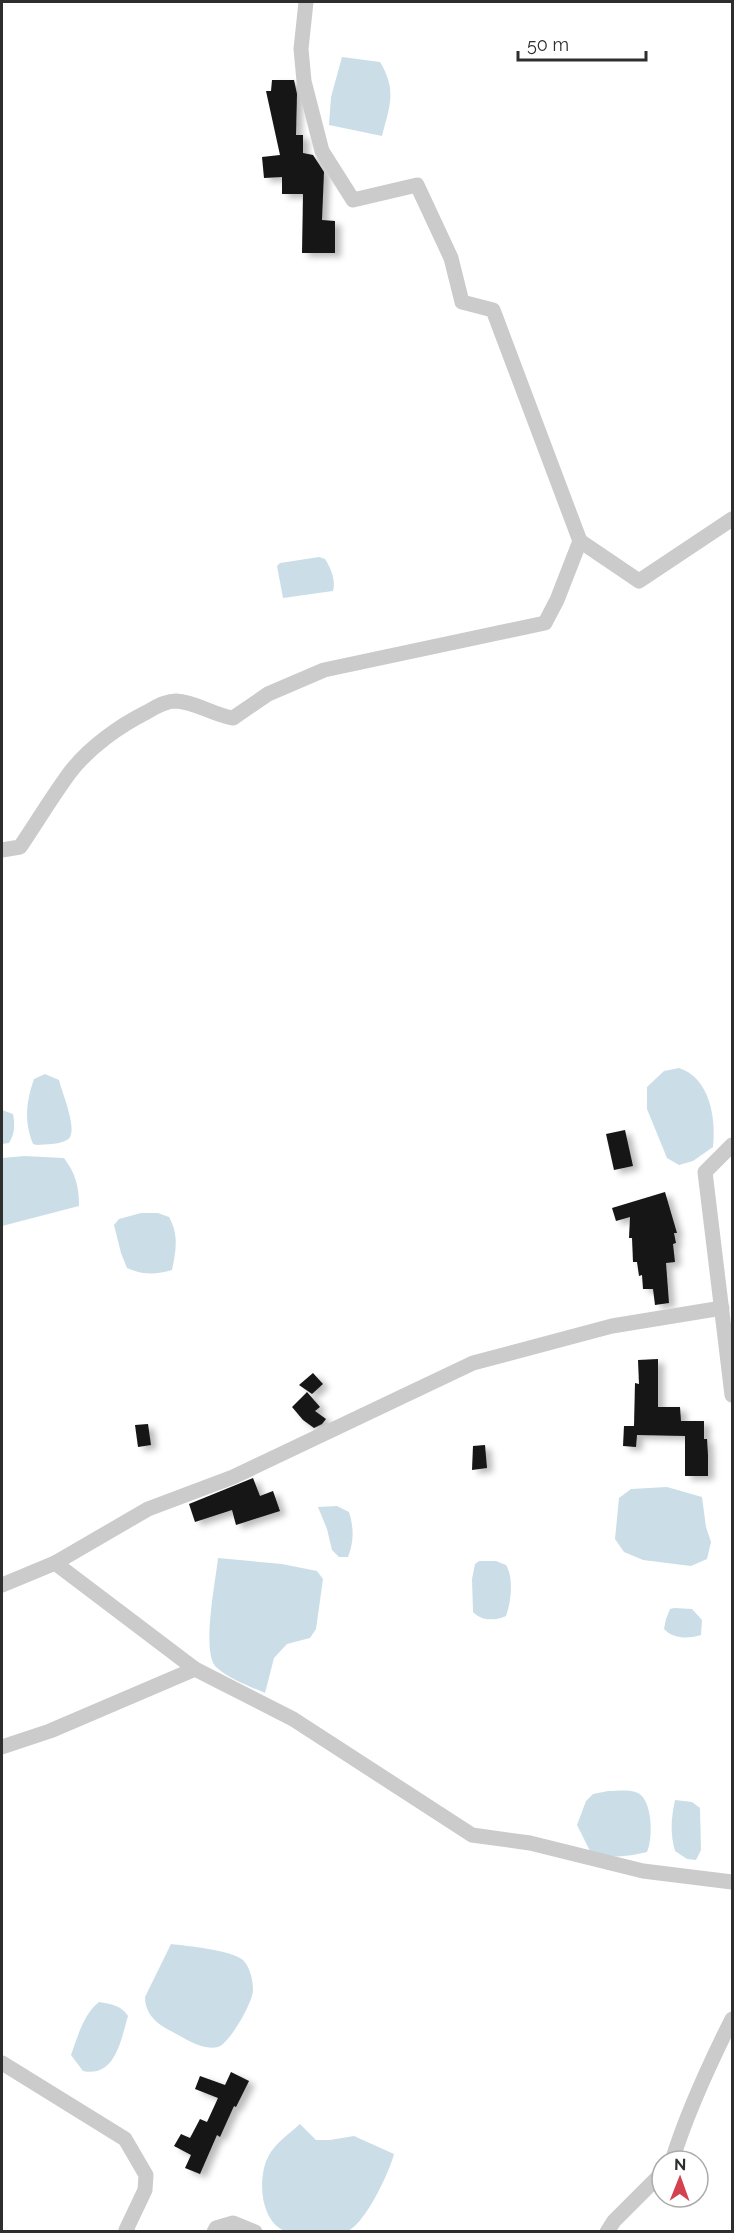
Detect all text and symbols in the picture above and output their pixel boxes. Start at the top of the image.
scale bar [518,24,646,62]
text: 50 m [527,34,569,55]
north arrow [650,2149,710,2209]
text: N [674,2155,687,2174]

